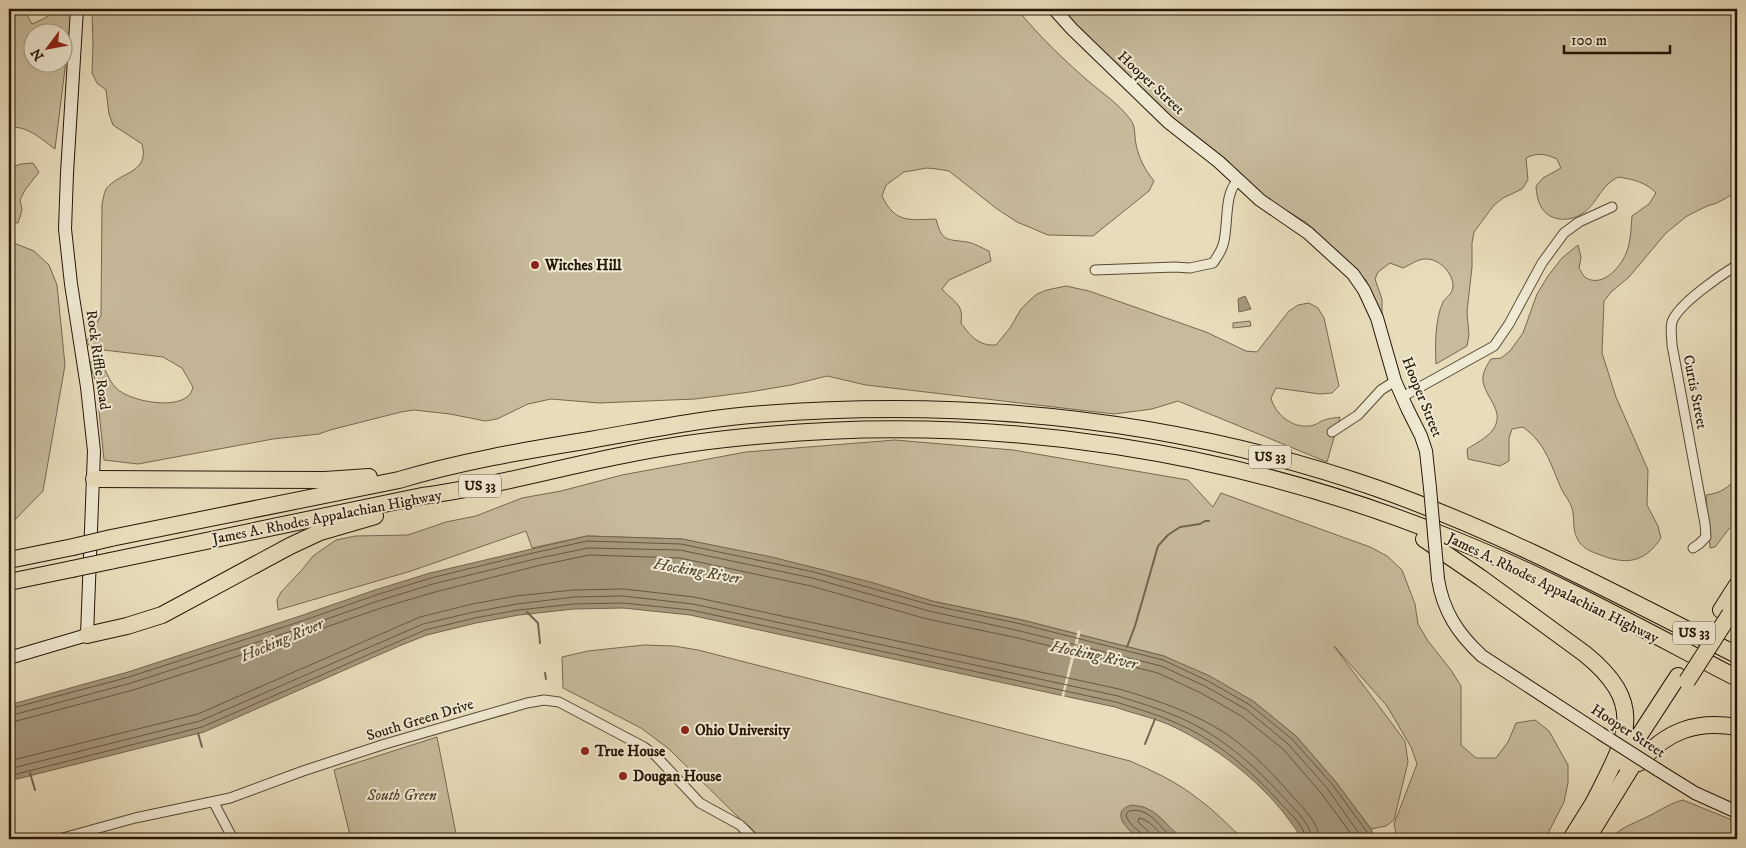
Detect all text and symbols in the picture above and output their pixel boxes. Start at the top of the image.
north arrow [22,22,72,72]
scale bar [1564,22,1670,54]
text: 100 m [1571,31,1607,50]
text: N [27,44,49,64]
street label: Hooper Street [1113,47,1189,119]
place label: Witches Hill [544,256,622,275]
marker: Witches Hill [529,259,541,271]
street label: Rock Riffle Road [82,309,114,412]
street label: Curtis Street [1679,353,1712,431]
street label: Hooper Street [1397,354,1447,440]
road number: US 33 [1249,446,1291,468]
road number: US 33 [459,474,501,498]
street label: James A. Rhodes Appalachian Highway [209,485,444,549]
street label: James A. Rhodes Appalachian Highway [1442,527,1663,648]
water label: Hocking River [651,553,743,589]
water label: Hocking River [237,613,328,667]
road number: US 33 [1673,622,1715,644]
water label: Hocking River [1048,636,1141,674]
street label: South Green Drive [364,695,476,745]
street label: Hooper Street [1587,700,1669,762]
place label: Ohio University [695,721,791,740]
marker: Ohio University [679,724,691,736]
place label: True House [594,742,666,761]
marker: True House [579,745,591,757]
place label: Dougan House [633,767,722,786]
marker: Dougan House [617,770,629,782]
park label: South Green [366,786,437,805]

